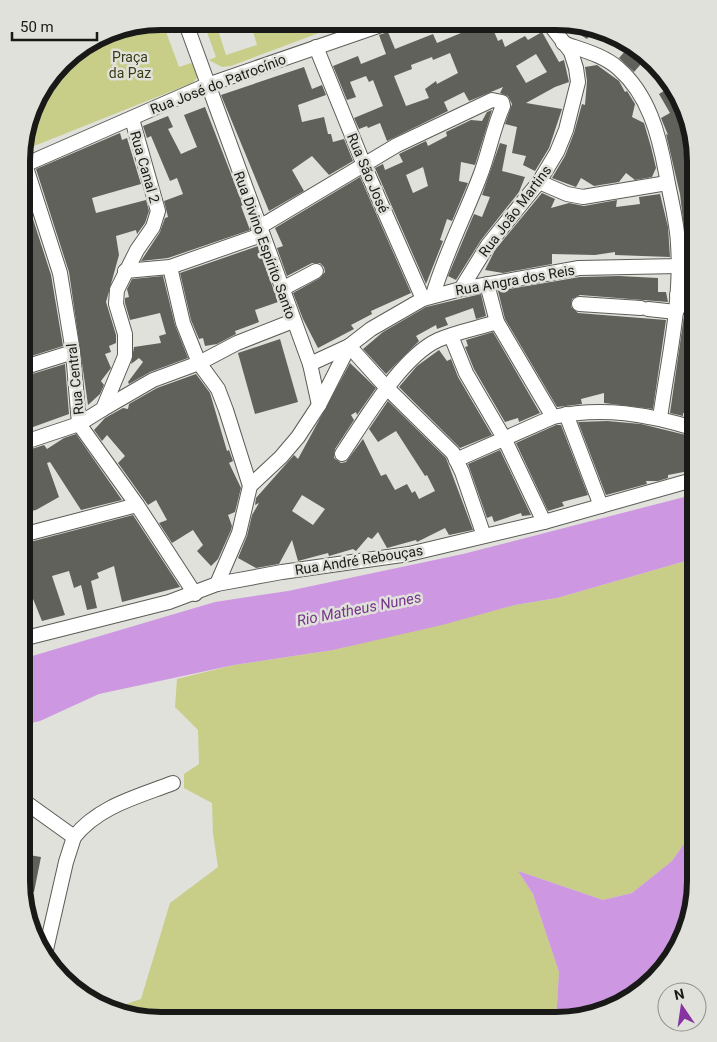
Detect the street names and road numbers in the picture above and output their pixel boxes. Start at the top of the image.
street label: Rua José do Patrocínio [148,51,288,117]
street label: Rua Canal 2 [127,129,163,205]
street label: Rua São José [344,131,392,215]
street label: Rua João Martins [475,162,555,260]
street label: Rua Divino Espírito Santo [231,169,299,321]
street label: Rua Angra dos Reis [454,262,576,298]
street label: Rua Central [63,342,87,416]
street label: Rua André Rebouças [294,542,424,578]

